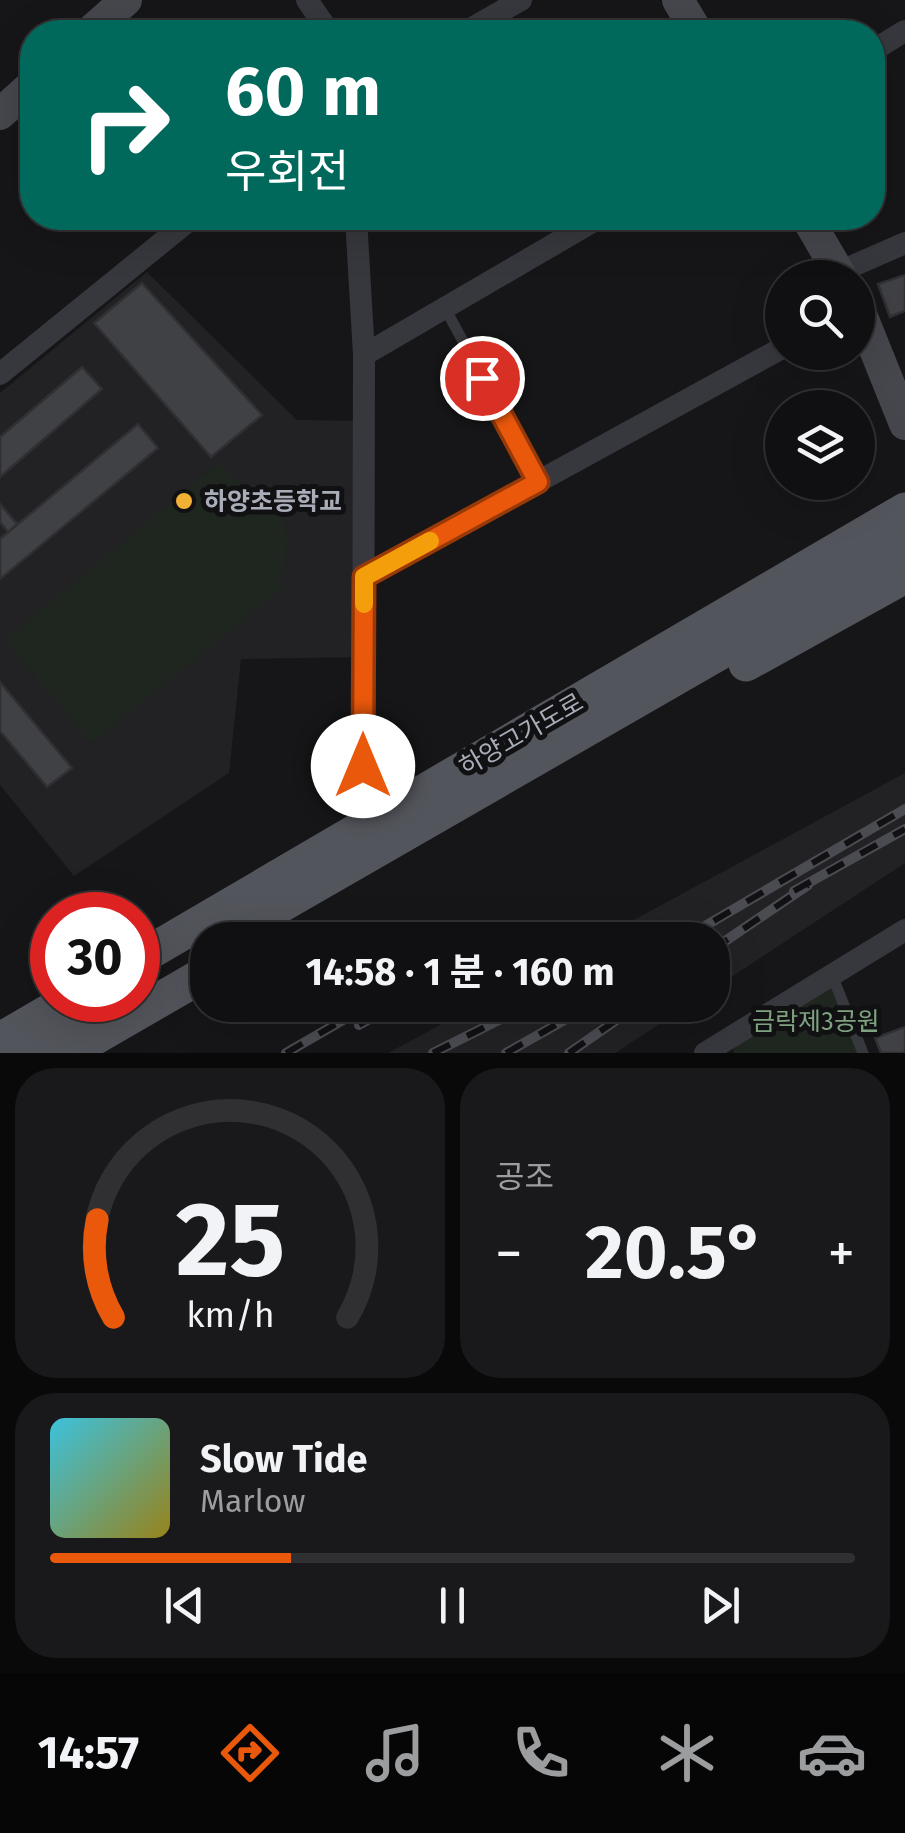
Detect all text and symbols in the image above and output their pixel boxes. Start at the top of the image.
text: 60 m [225,50,381,134]
icon: right [60,60,190,190]
text: 우회전 [225,145,349,199]
map controls [765,260,875,500]
button: search [765,260,875,370]
pin [440,336,525,421]
icon: arrive [455,351,510,406]
button: layers [765,390,875,500]
place label: 하양초등학교 [204,487,342,517]
marker: 하양초등학교 [173,490,195,512]
street label: 하양고가도로 [454,687,589,782]
position arrow [311,714,415,818]
speed limit sign: 30 [30,892,160,1022]
text: 14:58 · 1 분 · 160 m [305,949,615,995]
park label: 금락제3공원 [752,1007,880,1037]
text: 공조 [495,1158,554,1196]
text: 25 [175,1178,285,1303]
text: 20.5° [585,1208,765,1298]
text: − [495,1221,523,1287]
text: + [828,1221,855,1287]
text: km/h [186,1294,274,1336]
text: Slow Tide [200,1436,368,1482]
text: Marlow [200,1482,306,1520]
icon: previous [157,1578,212,1633]
icon: pause [425,1578,480,1633]
icon: next [693,1578,748,1633]
icon: directions [215,1718,285,1788]
icon: music [360,1718,430,1788]
icon: phone [506,1718,576,1788]
icon: climate [652,1718,722,1788]
icon: car [797,1718,867,1788]
text: 14:57 [38,1726,139,1780]

